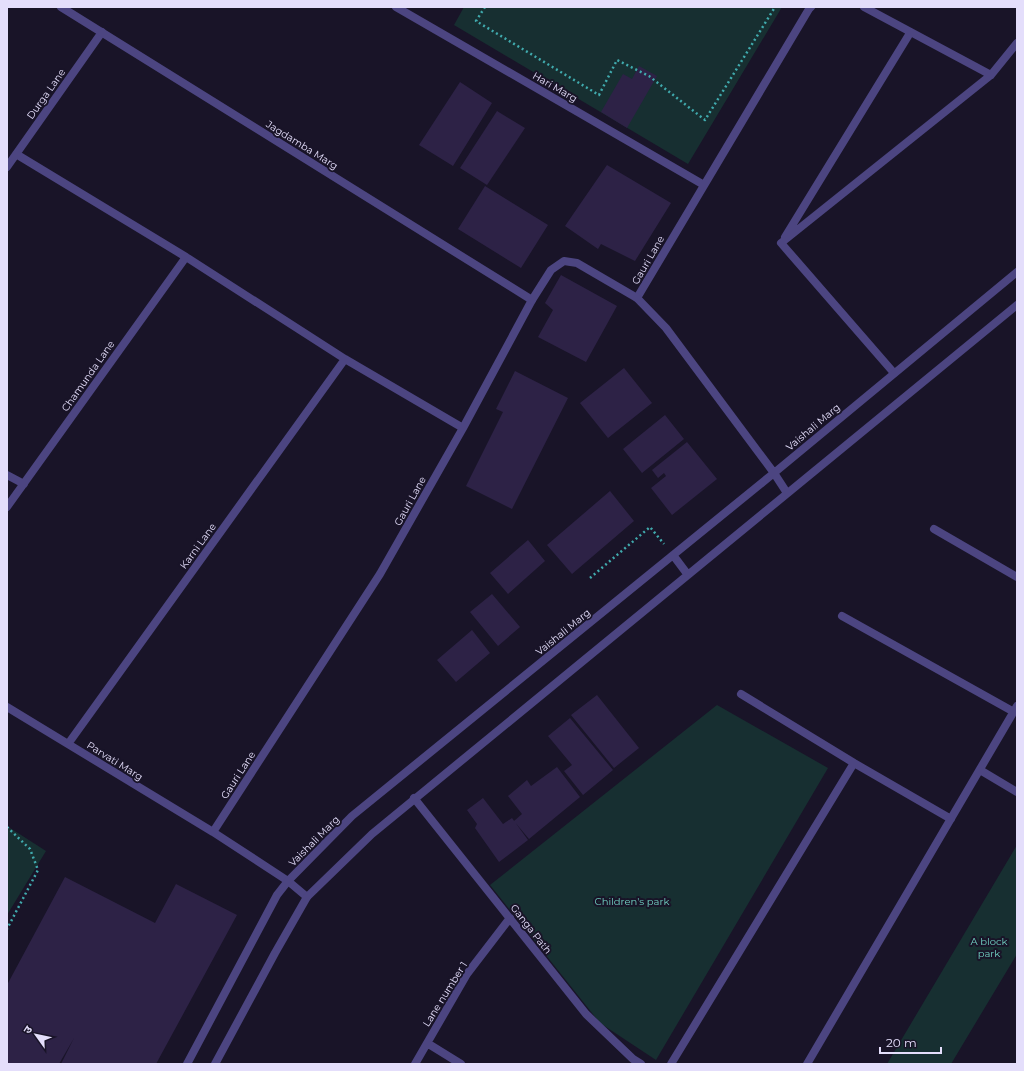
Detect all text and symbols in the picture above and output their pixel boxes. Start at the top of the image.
street label: Durga Lane [24,66,68,122]
street label: Hari Marg [530,69,580,105]
street label: Jagdamba Marg [263,117,340,172]
street label: Gauri Lane [629,233,667,287]
street label: Chamunda Lane [59,338,117,414]
street label: Vaishali Marg [783,401,843,453]
street label: Gauri Lane [391,474,429,528]
street label: Karni Lane [177,521,219,571]
street label: Vaishali Marg [533,606,593,658]
street label: Parvati Marg [85,739,145,783]
street label: Gauri Lane [218,749,258,801]
street label: Vaishali Marg [286,813,342,869]
park label: Children's park [595,895,669,908]
street label: Ganga Path [508,902,554,956]
park label: A block park [970,935,1008,960]
street label: Lane number 1 [420,959,470,1029]
north arrow [16,1015,56,1055]
text: उ [20,1023,36,1036]
scale bar [880,1029,941,1055]
text: 20 m [886,1035,917,1050]

